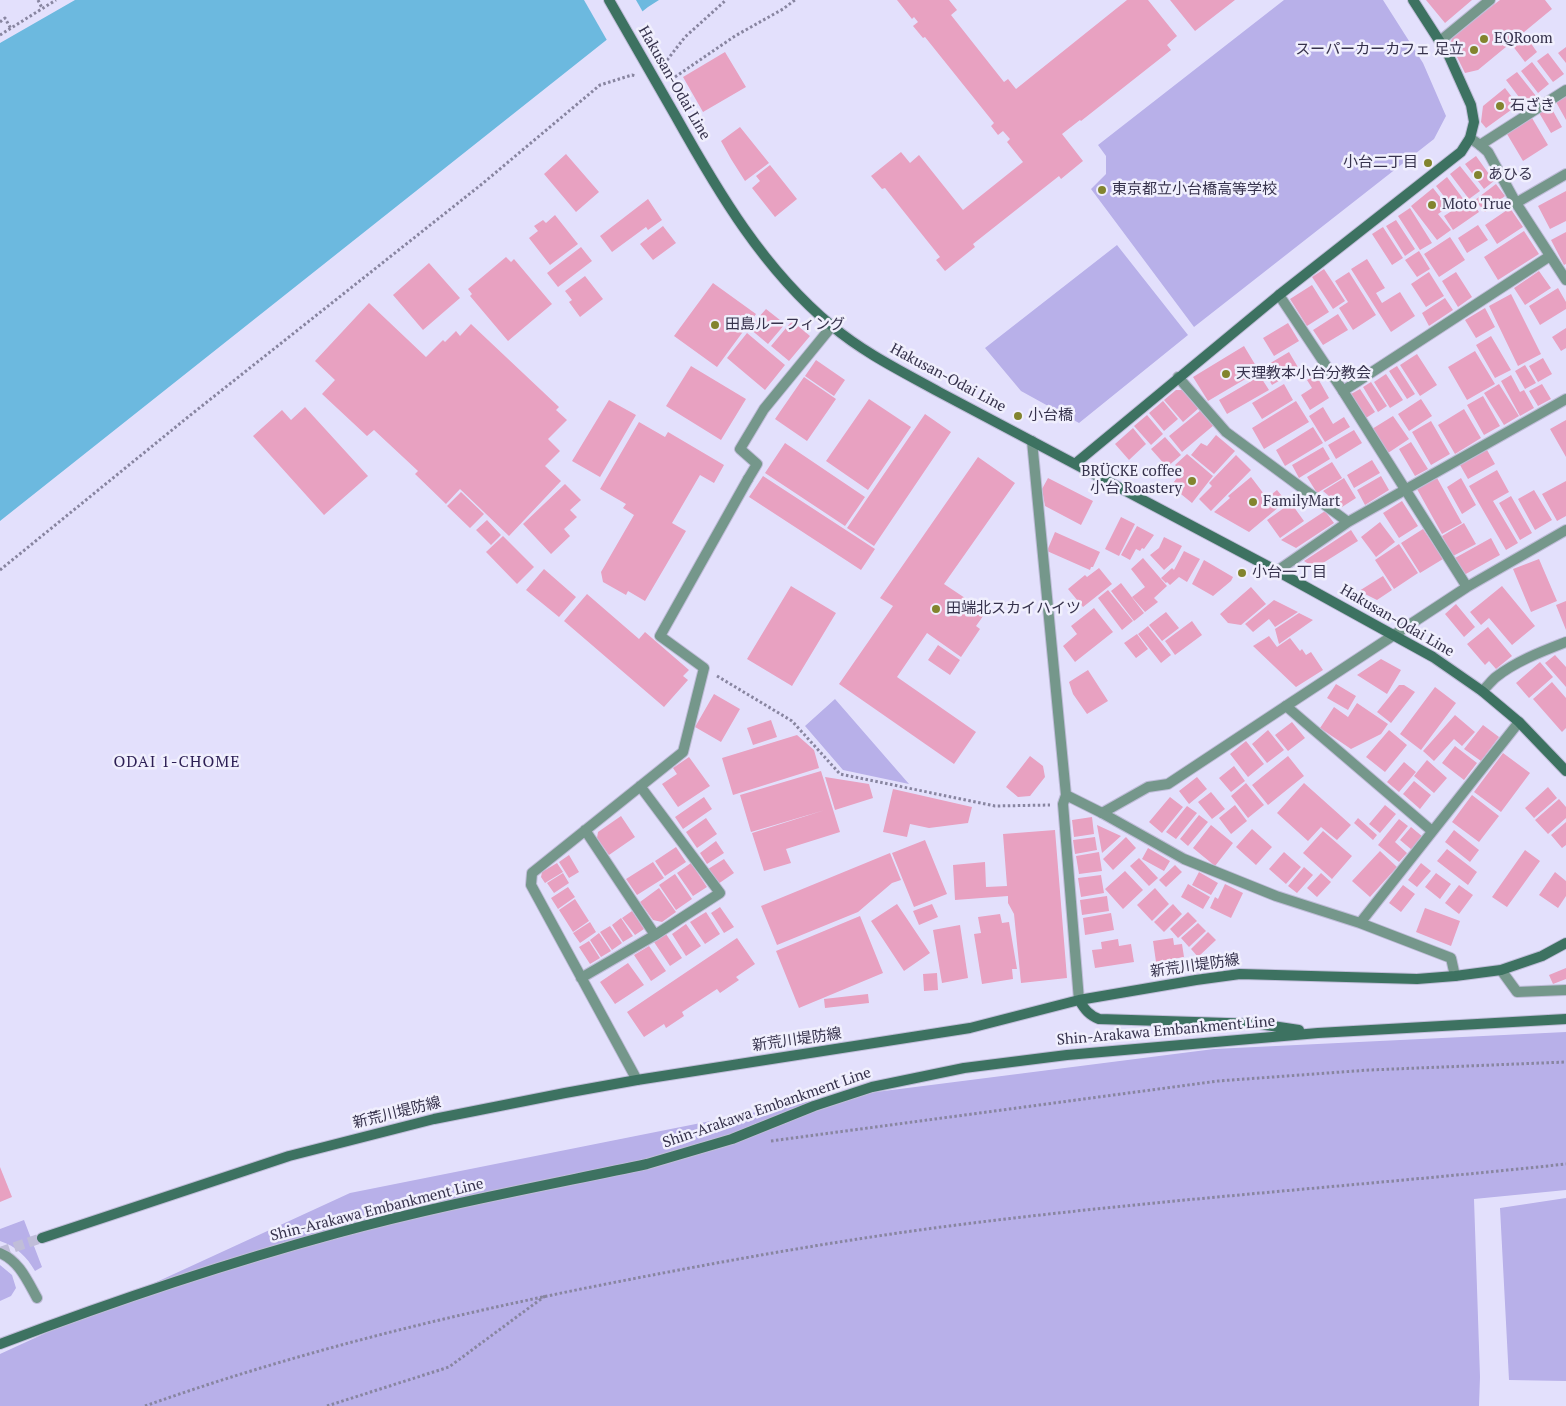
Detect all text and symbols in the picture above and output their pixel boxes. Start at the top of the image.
street label: Hakusan-Odai Line [634,23,714,143]
place label: EQRoom [1494,30,1553,48]
marker: EQRoom [1478,33,1490,45]
place label: スーパーカーカフェ 足立 [1295,41,1464,59]
marker: スーパーカーカフェ 足立 [1468,44,1480,56]
place label: 石ざき [1510,97,1555,115]
marker: 石ざき [1494,100,1506,112]
place label: 小台二丁目 [1343,154,1418,172]
marker: 小台二丁目 [1422,157,1434,169]
place label: あひる [1488,166,1533,184]
marker: あひる [1472,169,1484,181]
place label: 東京都立小台橋高等学校 [1112,181,1277,199]
marker: 東京都立小台橋高等学校 [1096,184,1108,196]
place label: Moto True [1442,196,1511,214]
marker: Moto True [1426,199,1438,211]
place label: 田島ルーフィング [725,316,845,334]
marker: 田島ルーフィング [709,319,721,331]
street label: Hakusan-Odai Line [887,340,1009,416]
place label: 天理教本小台分教会 [1236,365,1371,383]
marker: 天理教本小台分教会 [1220,368,1232,380]
place label: 小台橋 [1028,407,1073,425]
marker: 小台橋 [1012,410,1024,422]
place label: BRÜCKE coffee 小台 Roastery [1081,463,1182,498]
marker: BRÜCKE coffee 小台 Roastery [1186,475,1198,487]
place label: FamilyMart [1263,493,1340,511]
marker: FamilyMart [1247,496,1259,508]
place label: 小台一丁目 [1252,564,1327,582]
marker: 小台一丁目 [1236,567,1248,579]
street label: Hakusan-Odai Line [1337,581,1457,661]
place label: 田端北スカイハイツ [946,600,1081,618]
marker: 田端北スカイハイツ [930,603,942,615]
district label: ODAI 1-CHOME [112,752,242,772]
street label: 新荒川堤防線 [1149,951,1241,981]
street label: Shin-Arakawa Embankment Line [1056,1012,1276,1050]
street label: 新荒川堤防線 [751,1025,843,1055]
street label: Shin-Arakawa Embankment Line [661,1064,873,1152]
street label: 新荒川堤防線 [351,1093,443,1133]
street label: Shin-Arakawa Embankment Line [269,1175,485,1245]

